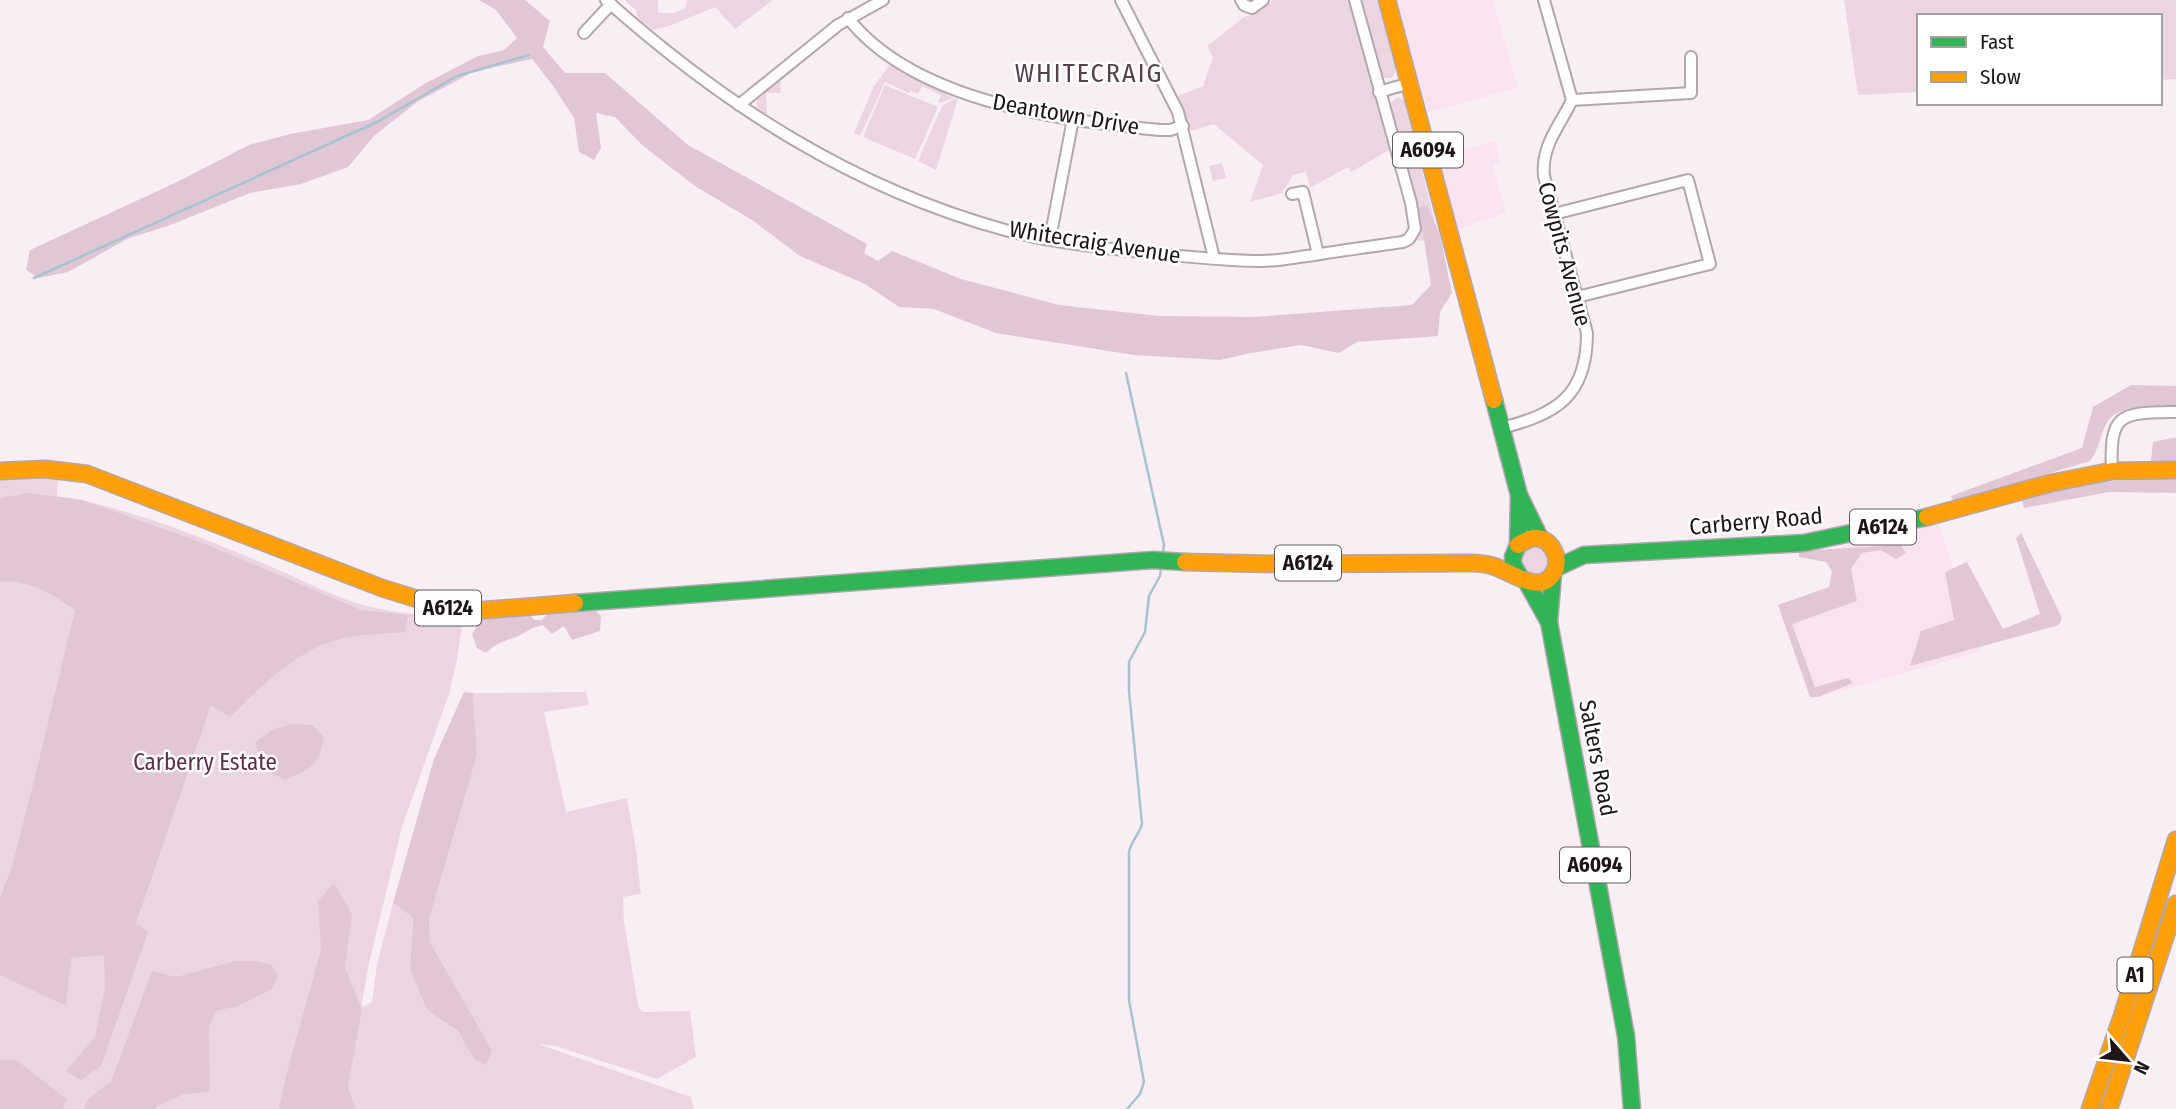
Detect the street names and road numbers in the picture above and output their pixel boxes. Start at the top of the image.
street label: Deantown Drive [990,87,1142,141]
road number: A6094 [1393,132,1463,168]
street label: Cowpits Avenue [1532,179,1598,329]
street label: Whitecraig Avenue [1007,215,1183,269]
street label: Carberry Road [1688,501,1824,541]
road number: A6124 [1850,510,1916,544]
road number: A6124 [1275,546,1341,580]
road number: A6124 [415,590,481,626]
street label: Salters Road [1573,698,1623,818]
road number: A6094 [1560,848,1630,882]
road number: A1 [2118,958,2152,992]

